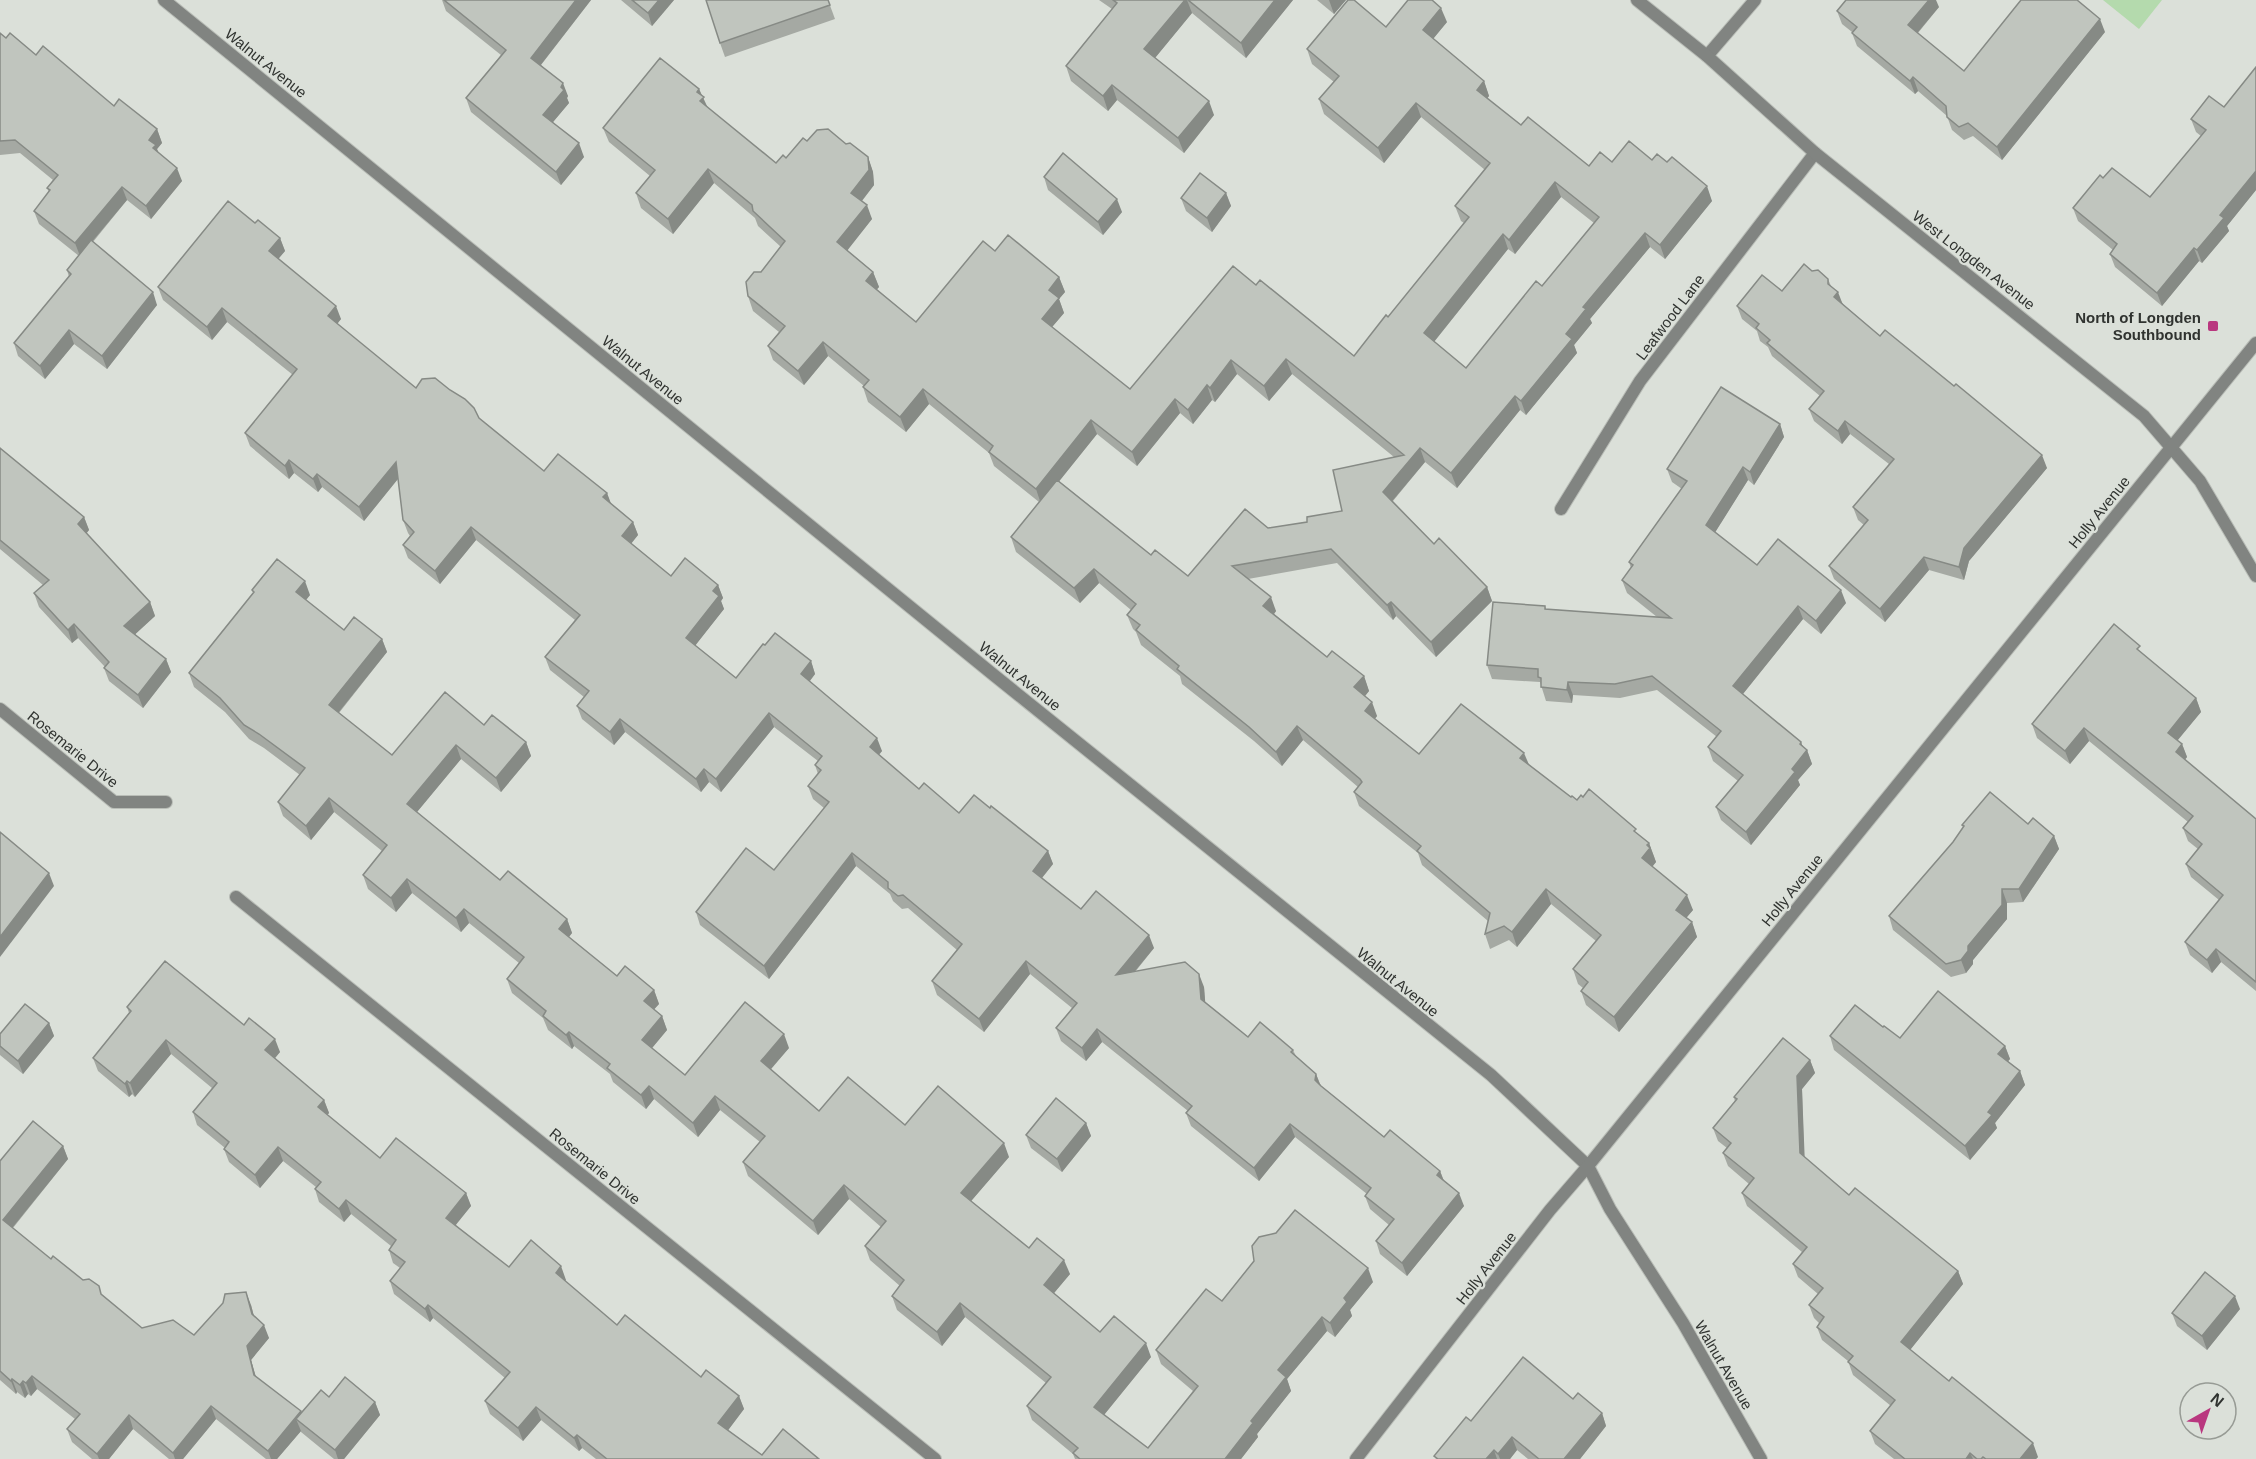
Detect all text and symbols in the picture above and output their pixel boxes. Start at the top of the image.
street label: Walnut Avenue [222,25,310,101]
street label: West Longden Avenue [1910,207,2038,313]
street label: Leafwood Lane [1632,271,1708,363]
place label: North of Longden Southbound [2075,309,2201,343]
marker: North of Longden Southbound [2206,319,2220,333]
street label: Walnut Avenue [599,332,687,408]
street label: Holly Avenue [2065,473,2133,551]
street label: Walnut Avenue [976,638,1064,714]
street label: Rosemarie Drive [24,707,122,791]
street label: Holly Avenue [1758,851,1826,929]
street label: Walnut Avenue [1354,944,1442,1020]
street label: Rosemarie Drive [546,1124,644,1208]
street label: Holly Avenue [1452,1228,1520,1308]
street label: Walnut Avenue [1692,1317,1756,1413]
north arrow [2178,1381,2238,1441]
text: N [2207,1390,2227,1410]

